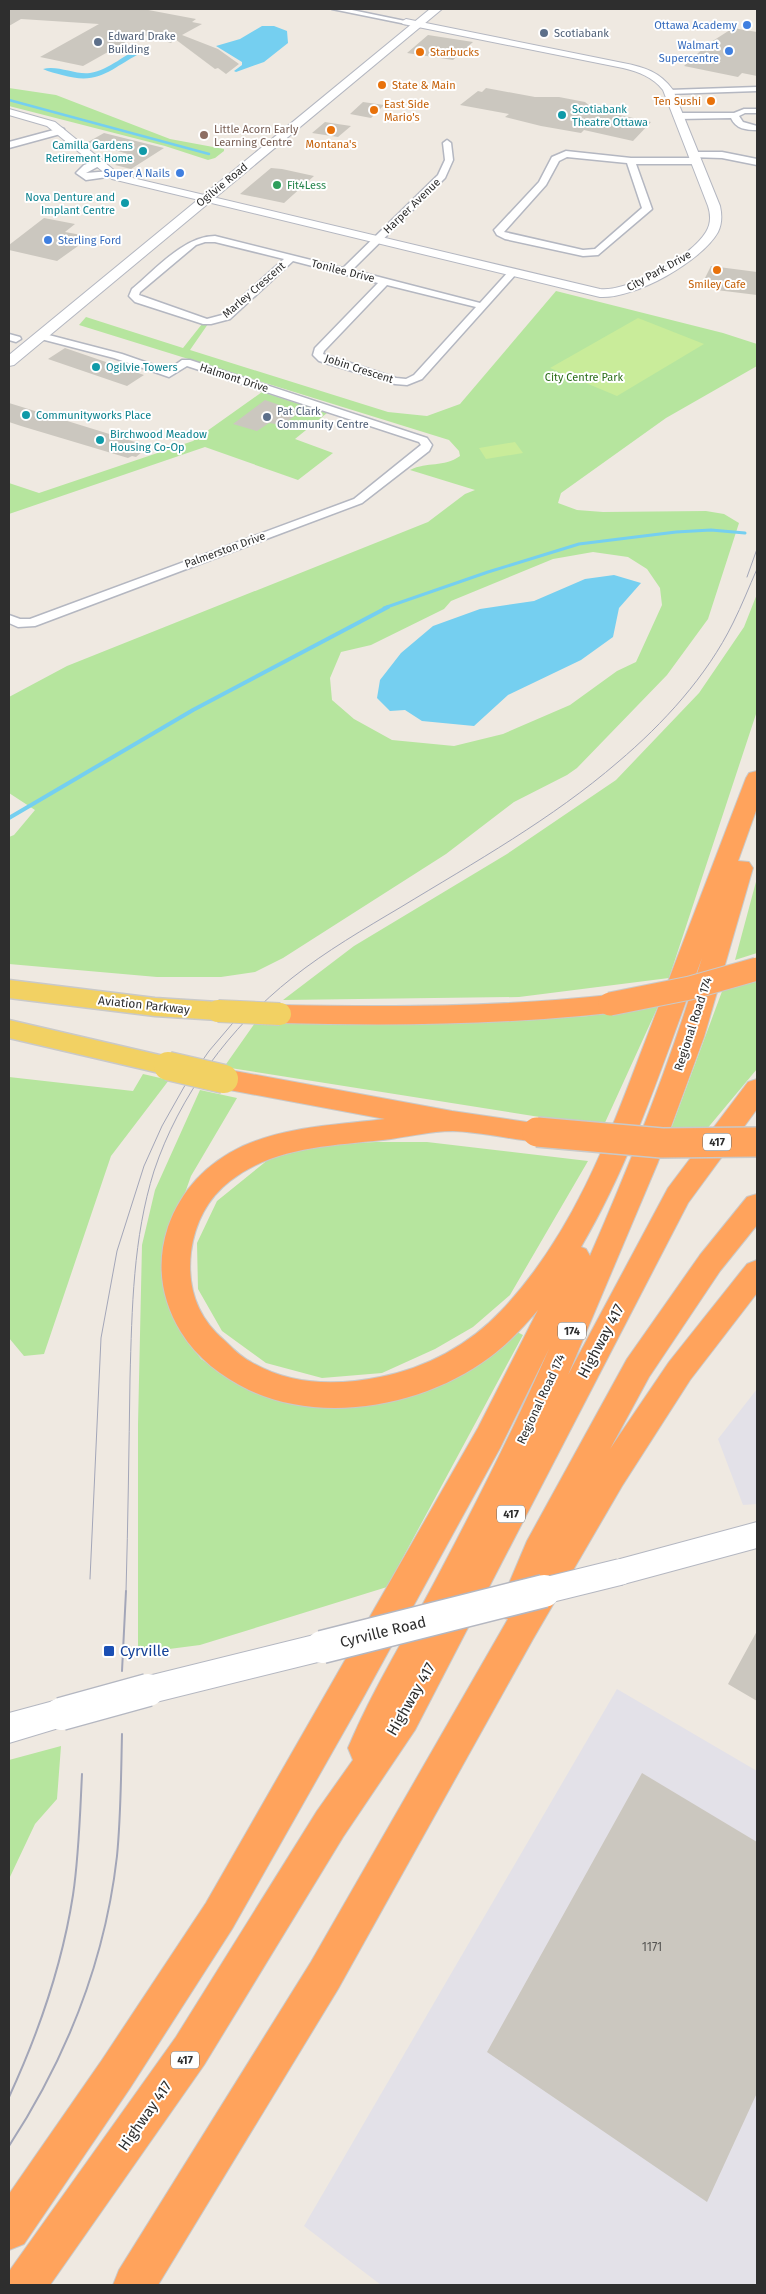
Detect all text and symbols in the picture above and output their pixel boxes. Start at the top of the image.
place label: Ottawa Academy [654,19,738,32]
marker: Ottawa Academy [741,19,753,31]
marker: Scotiabank [538,27,550,39]
place label: Scotiabank [554,27,609,40]
place label: Edward Drake Building [108,30,176,56]
marker: Edward Drake Building [92,36,104,48]
place label: Walmart Supercentre [659,39,719,65]
marker: Walmart Supercentre [723,45,735,57]
marker: Starbucks [414,46,426,58]
place label: Starbucks [430,46,479,59]
marker: State & Main [376,79,388,91]
place label: State & Main [392,79,456,92]
place label: Ten Sushi [653,95,701,108]
marker: Ten Sushi [705,95,717,107]
place label: East Side Mario's [384,98,429,124]
place label: Scotiabank Theatre Ottawa [572,103,648,129]
marker: East Side Mario's [368,104,380,116]
marker: Scotiabank Theatre Ottawa [556,109,568,121]
place label: Little Acorn Early Learning Centre [214,123,299,149]
marker: Montana's [325,124,337,136]
marker: Little Acorn Early Learning Centre [198,129,210,141]
place label: Montana's [305,138,357,151]
place label: Camilla Gardens Retirement Home [45,139,133,165]
marker: Camilla Gardens Retirement Home [137,145,149,157]
street label: Ogilvie Road [194,160,250,210]
place label: Super A Nails [104,167,170,180]
marker: Super A Nails [174,167,186,179]
street label: Harper Avenue [381,176,443,236]
marker: Fit4Less [271,179,283,191]
place label: Fit4Less [287,179,326,192]
place label: Nova Denture and Implant Centre [25,191,115,217]
marker: Nova Denture and Implant Centre [119,197,131,209]
marker: Sterling Ford [42,234,54,246]
place label: Sterling Ford [58,234,121,247]
street label: City Park Drive [624,248,694,294]
street label: Tonilee Drive [310,257,376,285]
street label: Marley Crescent [220,259,288,321]
marker: Smiley Cafe [711,264,723,276]
place label: Smiley Cafe [688,278,746,291]
street label: Jobin Crescent [323,352,395,386]
marker: Ogilvie Towers [90,361,102,373]
place label: Ogilvie Towers [106,361,178,374]
street label: Halmont Drive [198,361,270,395]
park label: City Centre Park [545,371,624,384]
place label: Pat Clark Community Centre [277,405,369,431]
marker: Communityworks Place [20,409,32,421]
place label: Communityworks Place [36,409,151,422]
marker: Pat Clark Community Centre [261,411,273,423]
place label: Birchwood Meadow Housing Co-Op [110,428,207,454]
marker: Birchwood Meadow Housing Co-Op [94,434,106,446]
street label: Palmerston Drive [183,529,267,571]
street label: Regional Road 174 [671,975,715,1073]
street label: Aviation Parkway [98,993,191,1017]
road number: 417 [703,1134,731,1150]
street label: Highway 417 [574,1301,628,1381]
road number: 174 [558,1322,586,1340]
street label: Regional Road 174 [514,1351,568,1446]
road number: 417 [497,1506,525,1522]
street label: Cyrville Road [338,1613,428,1651]
place label: Cyrville [120,1642,169,1660]
marker: Cyrville [102,1644,116,1658]
street label: Highway 417 [383,1659,439,1739]
house number: 1171 [642,1940,662,1954]
road number: 417 [171,2052,199,2068]
street label: Highway 417 [114,2077,176,2154]

